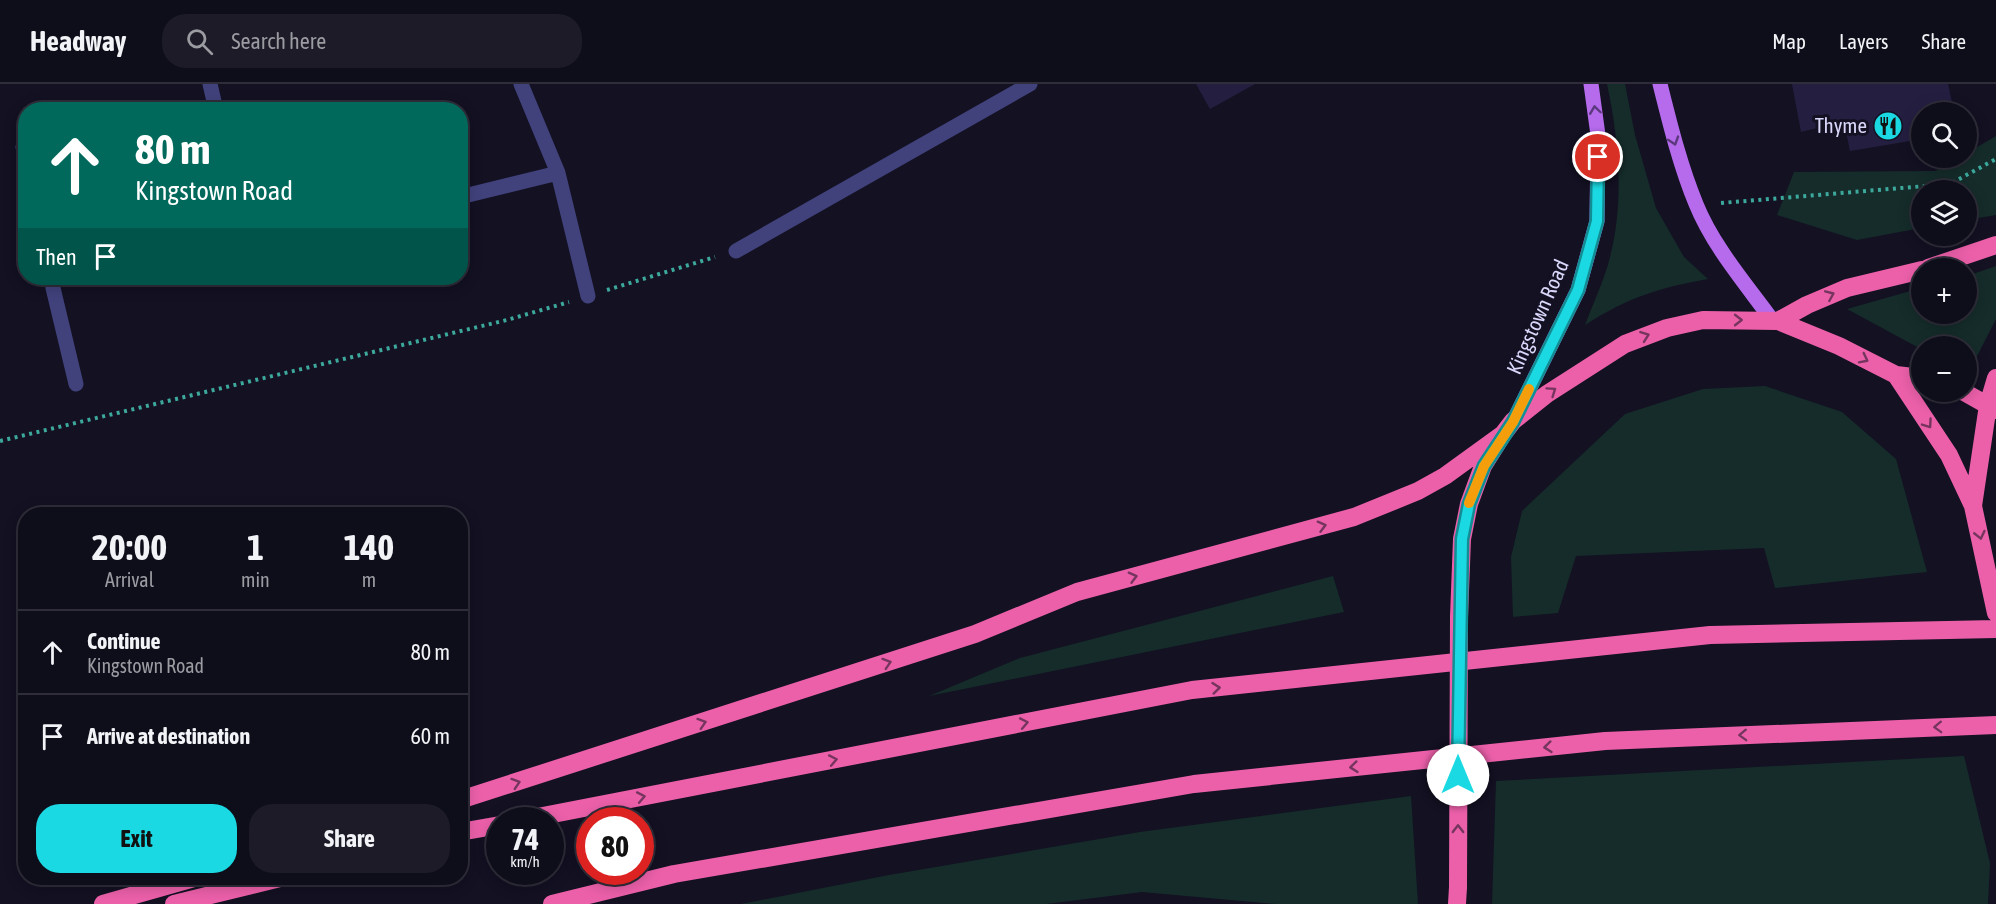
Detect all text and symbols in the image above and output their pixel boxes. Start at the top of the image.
search box [162,14,582,68]
text: Headway [30,25,126,57]
icon: search [183,25,216,58]
text: Search here [231,28,326,54]
text: Map [1772,29,1806,53]
text: Layers [1839,29,1889,53]
text: Share [1922,29,1966,53]
map controls [1911,102,1977,402]
button: search [1911,102,1977,168]
one-way arrow [1589,105,1601,114]
restaurant icon: Thyme [1872,110,1904,142]
place label: Thyme [1815,113,1867,137]
text: 80 m [135,125,210,173]
icon: ahead [36,126,114,204]
pin [1572,131,1623,182]
one-way arrow [1667,135,1680,146]
icon: arrive [1581,140,1614,173]
text: Kingstown Road [135,175,293,206]
button: layers [1911,180,1977,246]
icon: arrive [89,240,122,273]
text: Then [36,244,77,270]
street label: Kingstown Road [1501,256,1573,378]
button: + [1911,258,1977,324]
one-way arrow [1824,290,1835,302]
one-way arrow [1733,314,1742,326]
one-way arrow [1640,331,1650,344]
button: − [1911,336,1977,402]
one-way arrow [1858,352,1869,363]
one-way arrow [1546,387,1557,398]
one-way arrow [1921,418,1932,429]
one-way arrow [1316,520,1326,533]
text: 20:00 [92,526,167,568]
text: 1 [247,526,264,568]
text: 140 [343,526,394,568]
one-way arrow [1972,530,1985,540]
text: Arrival [105,568,154,591]
text: min [241,568,270,591]
text: m [362,568,376,591]
one-way arrow [1128,571,1138,584]
text: Continue [87,628,161,654]
icon: ahead [36,636,69,669]
text: 80 m [410,639,450,665]
text: Kingstown Road [87,654,204,677]
one-way arrow [881,658,892,670]
one-way arrow [1211,682,1220,695]
one-way arrow [1019,717,1029,730]
one-way arrow [696,718,707,730]
icon: arrive [36,720,69,753]
one-way arrow [1933,721,1942,734]
text: Arrive at destination [87,723,250,749]
text: 60 m [410,723,450,749]
one-way arrow [1738,729,1747,742]
one-way arrow [1544,740,1553,753]
position arrow [1426,743,1490,807]
one-way arrow [827,754,837,767]
one-way arrow [1350,760,1359,773]
one-way arrow [510,778,521,790]
one-way arrow [636,791,646,804]
button: Exit [36,804,237,873]
button: Share [249,804,450,873]
speed limit sign: 80 [576,807,654,885]
text: 74 [511,822,539,856]
one-way arrow [1452,824,1464,833]
text: km/h [510,853,540,870]

